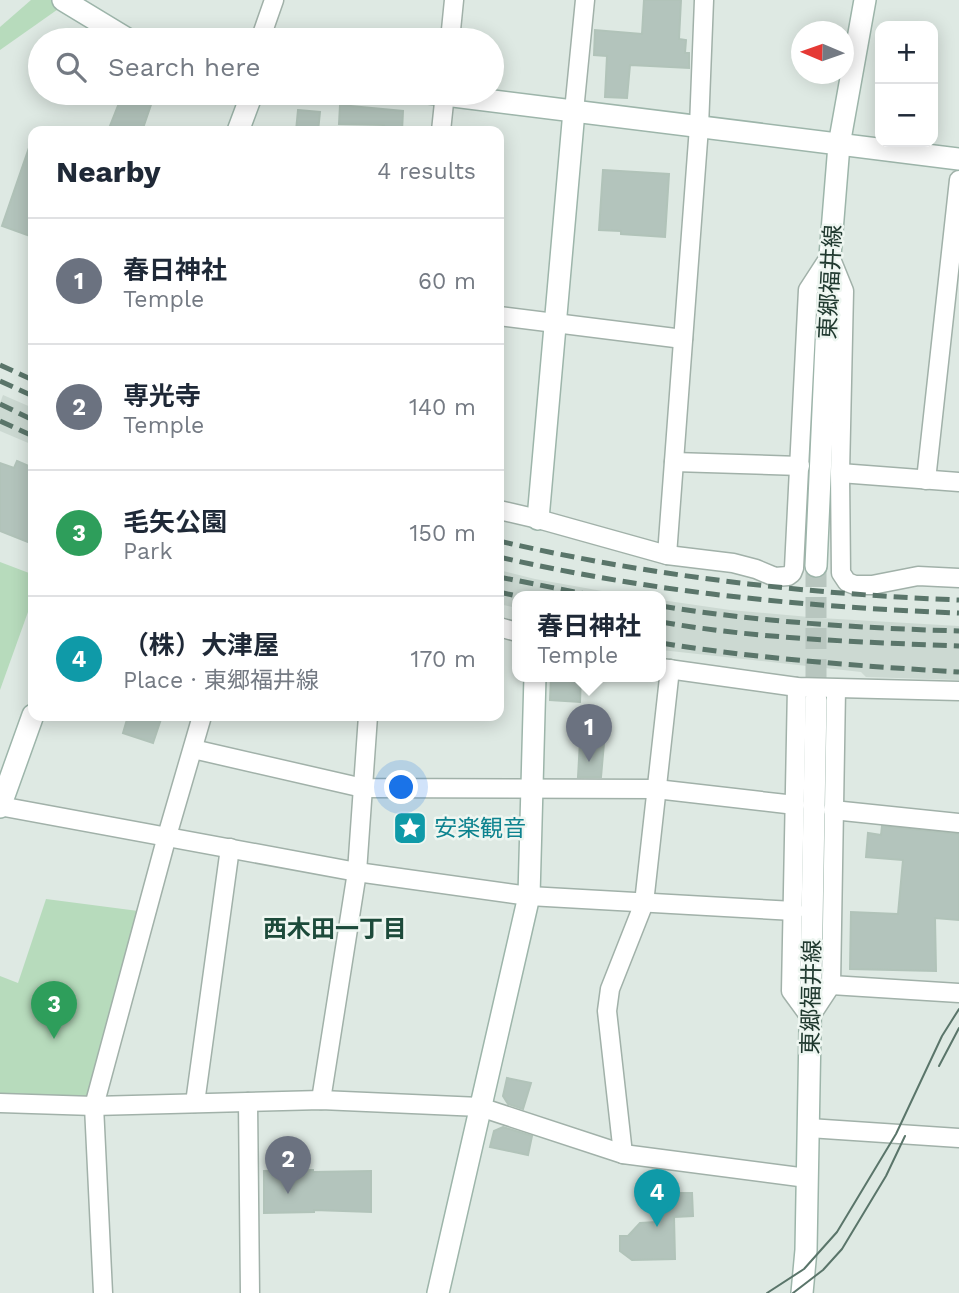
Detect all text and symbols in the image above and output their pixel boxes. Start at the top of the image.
north arrow [791,21,854,84]
map controls [875,21,938,147]
button: + [875,21,938,84]
search box [28,28,504,105]
icon: search [52,48,90,86]
text: Search here [108,52,260,82]
button: − [875,84,938,147]
text: Nearby [56,154,161,189]
text: 4 results [377,158,476,185]
street label: 東郷福井線 [814,224,847,340]
text: 春日神社 [123,255,227,285]
text: 1 [74,268,84,295]
text: 60 m [418,268,476,295]
text: Temple [123,286,204,313]
text: 専光寺 [123,381,201,411]
text: 2 [72,394,86,421]
text: 140 m [409,394,476,421]
text: Temple [123,412,204,439]
text: 毛矢公園 [123,507,227,537]
text: 3 [72,520,86,547]
text: 150 m [410,520,476,547]
text: Park [123,538,172,565]
popup [512,591,666,682]
text: 春日神社 [537,611,641,641]
text: （株）大津屋 [123,630,279,660]
text: Temple [537,642,618,669]
text: 4 [72,646,86,673]
text: 170 m [411,646,476,673]
text: Place · 東郷福井線 [123,667,319,694]
pin: 1 [566,704,612,762]
your location [384,770,418,804]
place icon: 安楽観音 [391,809,429,847]
place label: 安楽観音 [434,815,526,842]
district label: 西木田一丁目 [263,915,407,943]
street label: 東郷福井線 [797,939,826,1055]
pin: 3 [31,981,77,1039]
pin: 2 [265,1136,311,1194]
pin: 4 [634,1169,680,1227]

